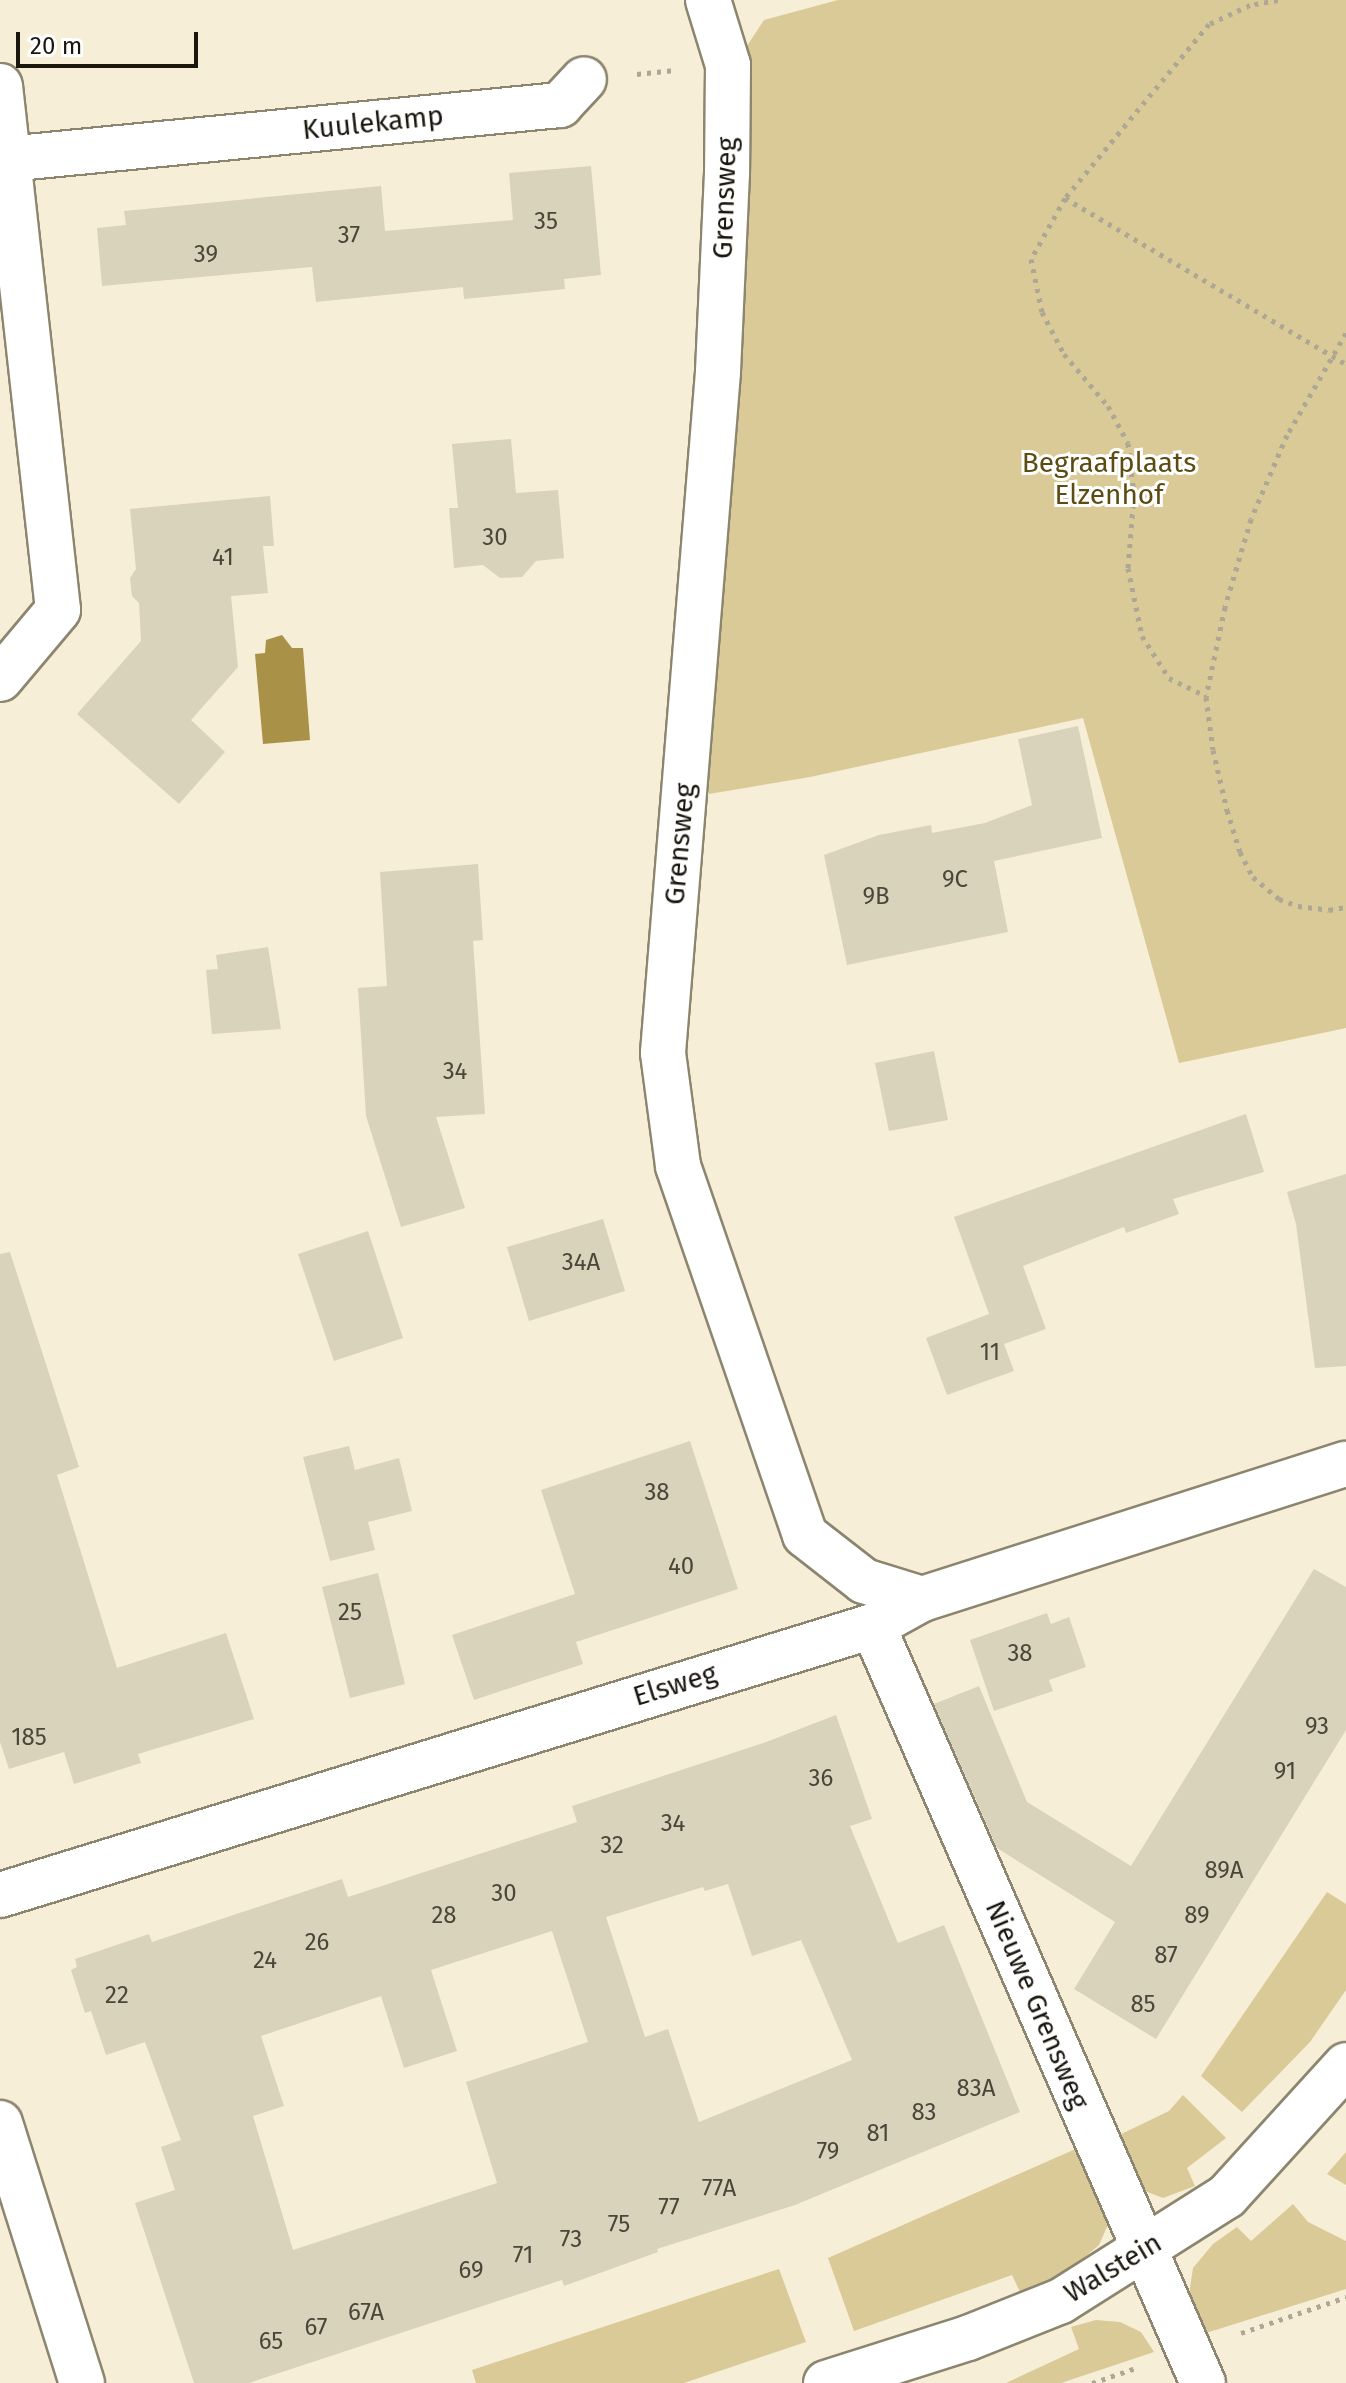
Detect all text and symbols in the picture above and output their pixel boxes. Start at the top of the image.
scale bar [20,16,202,66]
text: 20 m [30,32,82,60]
street label: Kuulekamp [301,99,445,147]
street label: Grensweg [706,136,744,260]
house number: 35 [534,208,558,236]
house number: 37 [338,222,360,250]
house number: 39 [194,241,218,269]
park label: Begraafplaats Elzenhof [1022,446,1196,512]
house number: 30 [482,524,508,552]
house number: 41 [212,544,234,572]
street label: Grensweg [658,782,702,906]
house number: 9C [942,866,968,894]
house number: 9B [862,883,890,911]
house number: 34 [443,1058,467,1086]
house number: 34A [562,1249,600,1277]
house number: 11 [980,1339,1000,1367]
house number: 38 [644,1479,670,1507]
house number: 40 [668,1553,694,1581]
house number: 25 [338,1599,362,1627]
house number: 38 [1007,1640,1033,1668]
street label: Elsweg [629,1656,721,1714]
house number: 93 [1305,1713,1329,1741]
house number: 185 [11,1724,47,1752]
house number: 91 [1274,1758,1296,1786]
house number: 36 [809,1765,833,1793]
house number: 34 [661,1810,685,1838]
house number: 32 [600,1832,624,1860]
house number: 89A [1205,1857,1243,1885]
house number: 30 [491,1880,517,1908]
street label: Nieuwe Grensweg [978,1896,1096,2114]
house number: 28 [431,1902,457,1930]
house number: 89 [1184,1902,1210,1930]
house number: 26 [305,1929,329,1957]
house number: 87 [1154,1942,1178,1970]
house number: 24 [253,1947,277,1975]
house number: 22 [105,1982,129,2010]
house number: 85 [1130,1991,1156,2019]
house number: 83A [957,2075,995,2103]
house number: 83 [911,2099,937,2127]
house number: 81 [867,2120,889,2148]
house number: 79 [817,2138,839,2166]
house number: 77A [702,2175,736,2203]
house number: 77 [658,2194,680,2222]
house number: 75 [608,2211,630,2239]
house number: 73 [560,2226,582,2254]
street label: Walstein [1058,2226,1168,2310]
house number: 71 [513,2242,533,2270]
house number: 69 [458,2257,484,2285]
house number: 67A [348,2299,384,2327]
house number: 67 [305,2314,327,2342]
house number: 65 [259,2328,283,2356]

